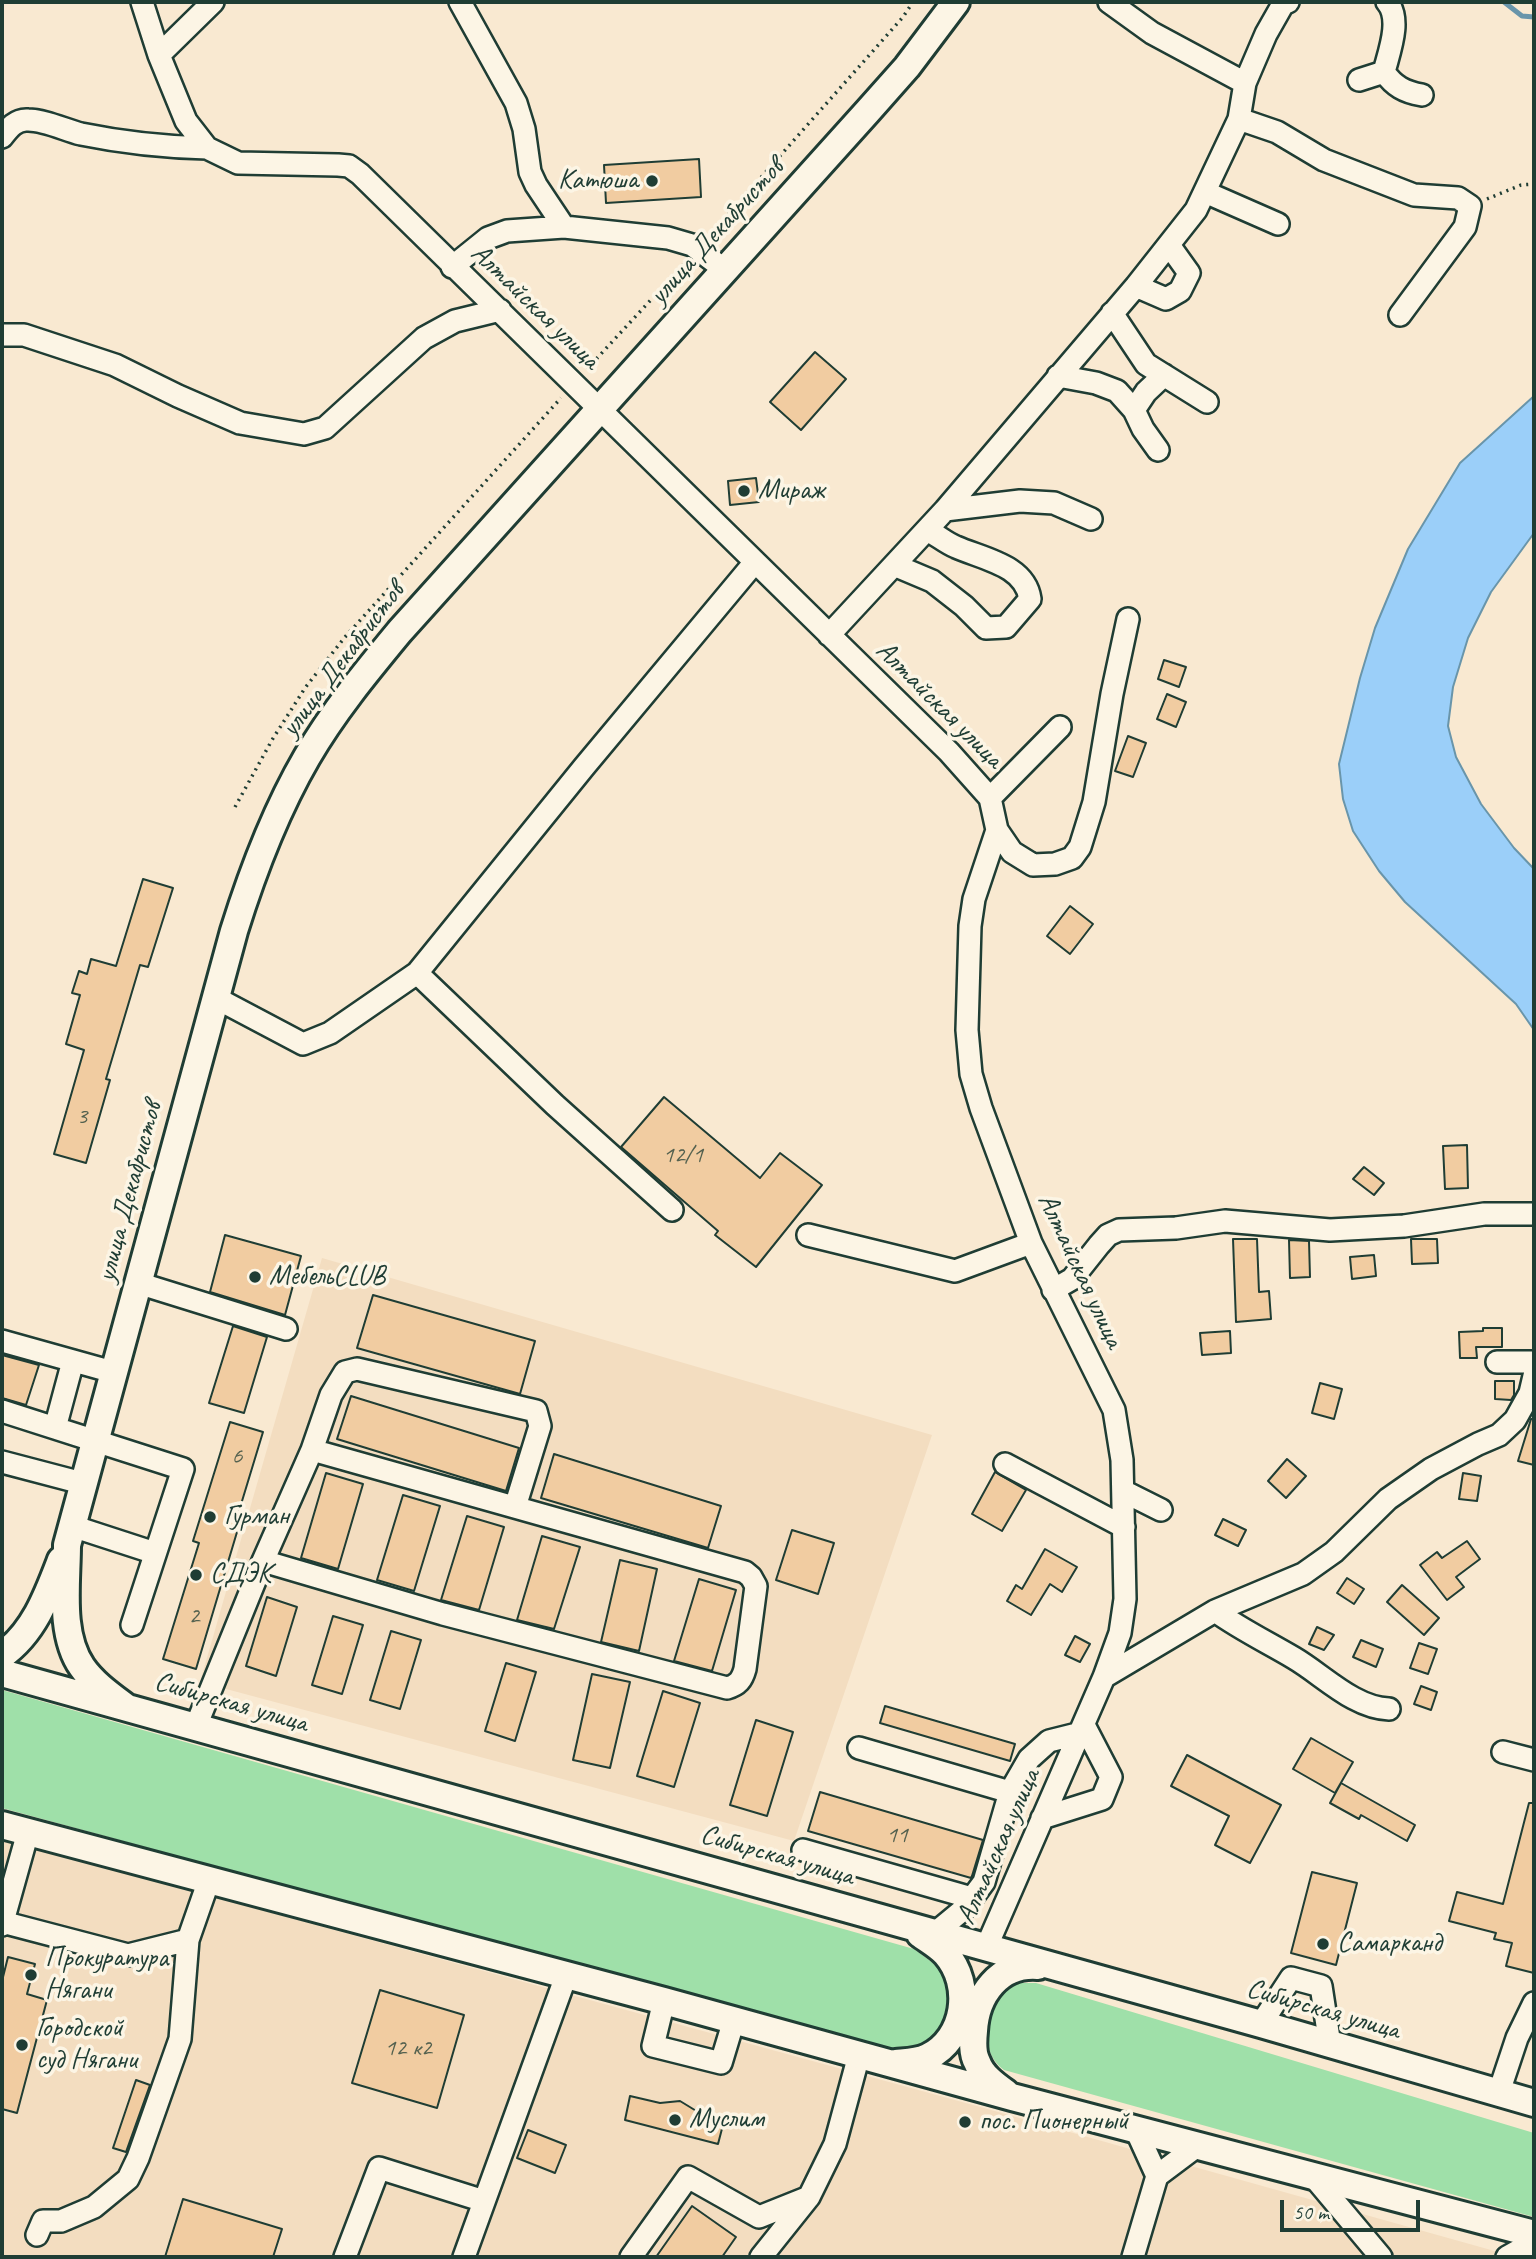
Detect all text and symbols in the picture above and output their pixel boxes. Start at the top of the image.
street label: улица Декабристов [643,152,791,312]
place label: Катюша [558,164,638,198]
marker: Катюша [644,173,660,189]
street label: Алтайская улица [463,237,607,377]
place label: Мираж [758,474,824,508]
marker: Мираж [736,483,752,499]
street label: улица Декабристов [274,576,412,744]
street label: Алтайская улица [868,634,1010,776]
street label: улица Декабристов [90,1098,170,1286]
house number: 3 [77,1103,87,1131]
house number: 12/1 [663,1142,703,1170]
street label: Алтайская улица [1030,1188,1130,1354]
place label: МебельCLUB [269,1260,385,1294]
marker: МебельCLUB [247,1269,263,1285]
house number: 6 [232,1443,242,1471]
place label: Гурман [224,1500,289,1534]
marker: Гурман [202,1509,218,1525]
place label: СДЭК [210,1558,271,1592]
marker: СДЭК [188,1567,204,1583]
house number: 2 [189,1603,199,1631]
street label: Сибирская улица [151,1665,311,1741]
street label: Алтайская улица [950,1764,1048,1930]
street label: Сибирская улица [697,1818,857,1894]
house number: 11 [886,1822,908,1850]
place label: Самарканд [1337,1927,1441,1961]
marker: Самарканд [1315,1936,1331,1952]
place label: Прокуратура Нягани [45,1942,168,2008]
marker: Прокуратура Нягани [23,1967,39,1983]
street label: Сибирская улица [1243,1972,1403,2048]
place label: Городской суд Нягани [36,2012,137,2078]
house number: 12 к2 [384,2035,432,2063]
marker: Городской суд Нягани [14,2037,30,2053]
place label: Муслим [689,2103,764,2137]
place label: пос. Пионерный [979,2105,1128,2139]
marker: Муслим [667,2112,683,2128]
marker: пос. Пионерный [957,2114,973,2130]
scale bar [1284,2186,1424,2230]
text: 50 m [1293,2199,1329,2225]

